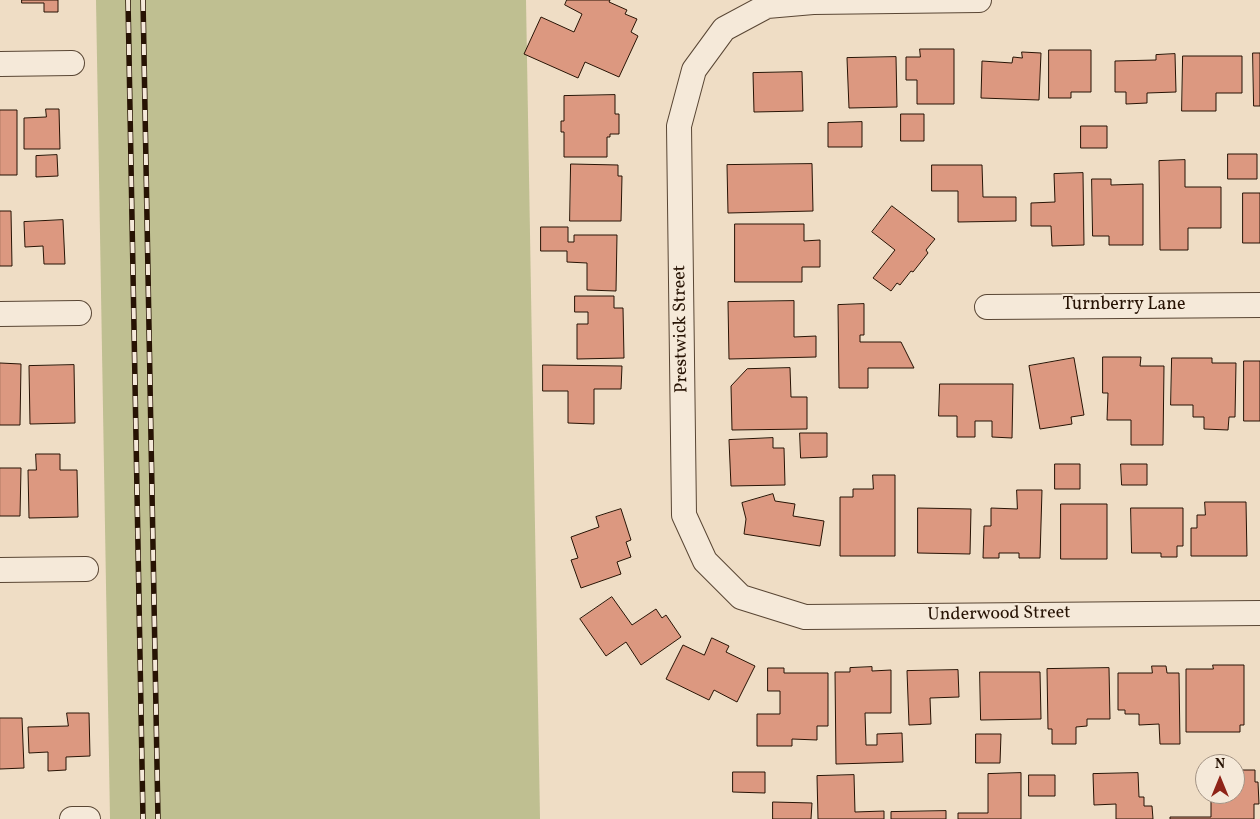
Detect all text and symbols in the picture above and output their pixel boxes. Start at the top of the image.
street label: Prestwick Street [670,265,694,393]
street label: Turnberry Lane [1062,295,1186,317]
street label: Underwood Street [927,603,1071,627]
north arrow [1195,754,1245,804]
text: N [1215,755,1225,774]

